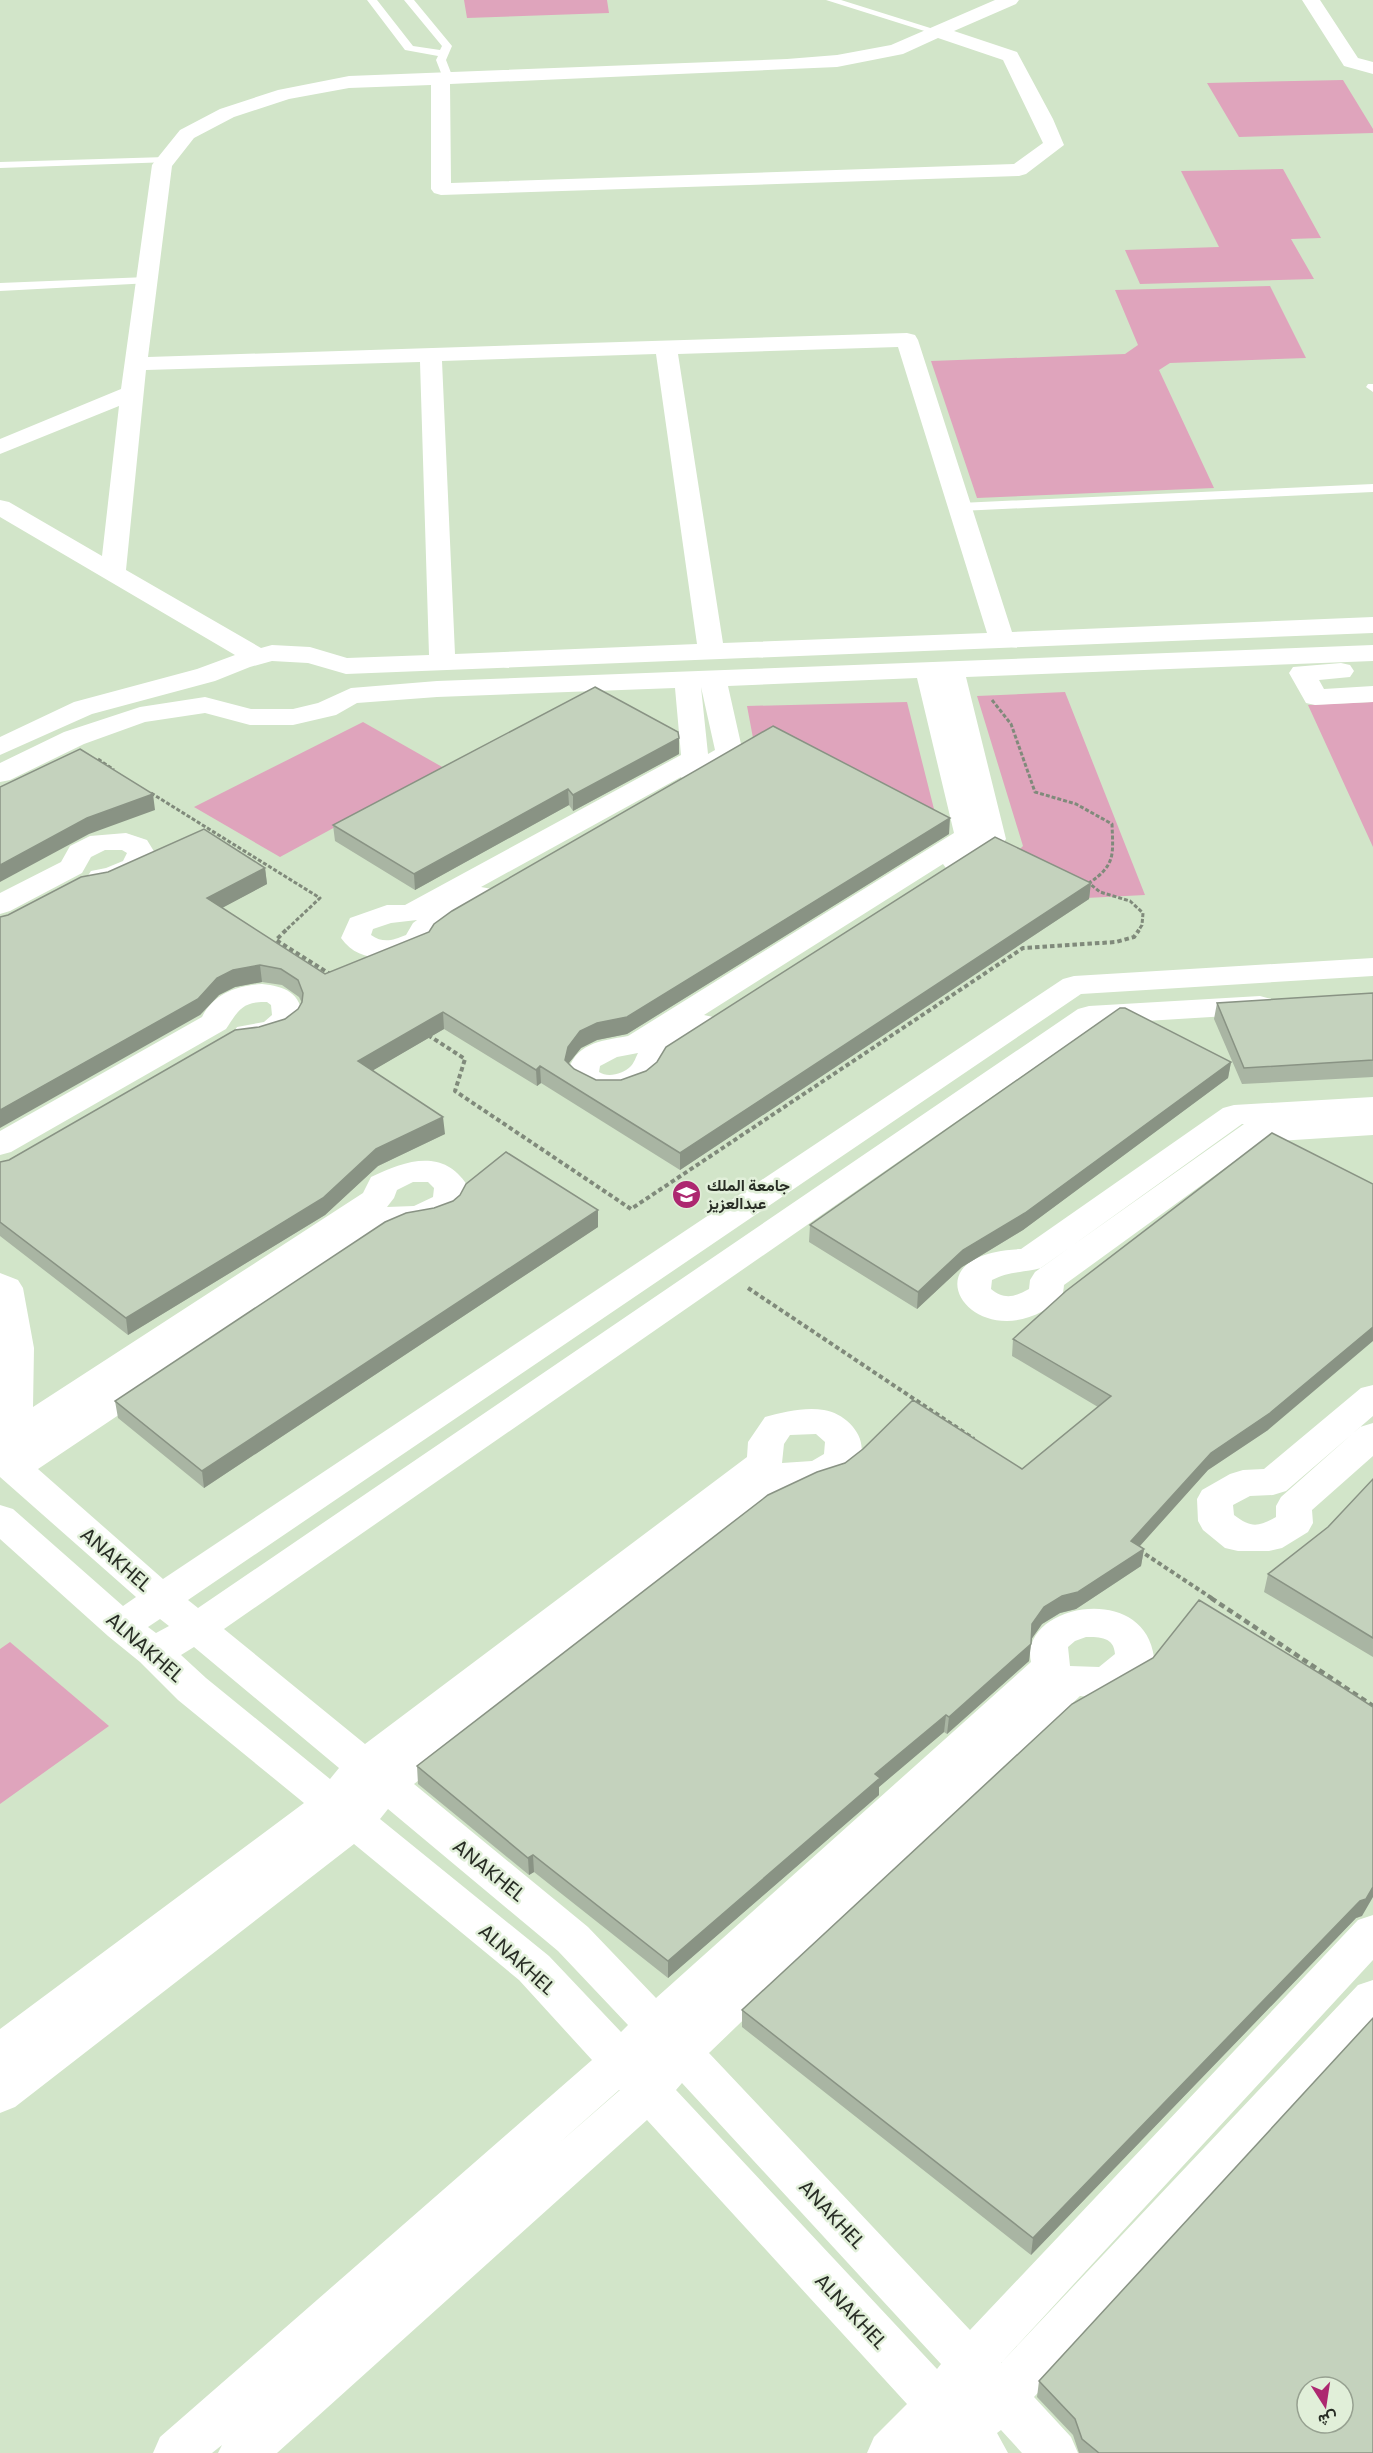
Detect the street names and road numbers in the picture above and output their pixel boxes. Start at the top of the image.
street label: ANAKHEL [74,1520,158,1598]
street label: ALNAKHEL [100,1605,190,1689]
street label: ANAKHEL [447,1832,531,1908]
street label: ALNAKHEL [473,1917,562,2001]
street label: ANAKHEL [793,2173,872,2255]
street label: ALNAKHEL [809,2267,894,2355]

